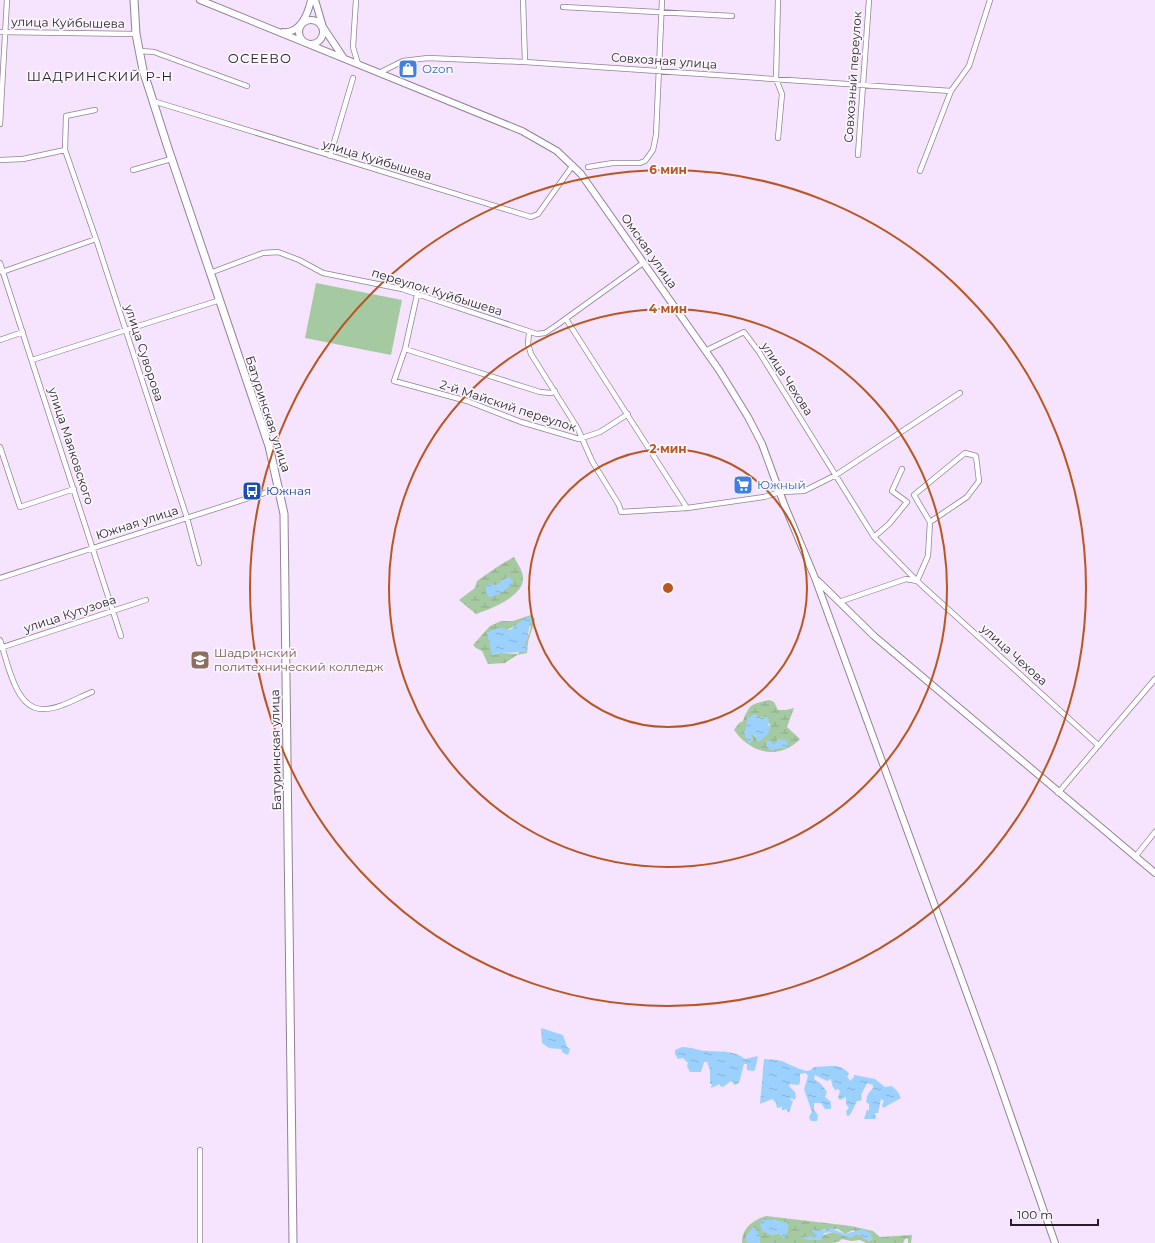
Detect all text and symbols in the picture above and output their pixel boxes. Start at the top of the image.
street label: Совхозный переулок [840,11,865,143]
street label: улица Куйбышева [10,14,125,31]
street label: Совхозная улица [610,49,718,72]
district label: ОСЕЕВО [228,50,292,66]
shop icon: Ozon [397,58,419,80]
place label: Ozon [422,61,454,76]
district label: ШАДРИНСКИЙ Р-Н [27,68,173,84]
street label: улица Куйбышева [320,135,434,183]
text: 6 мин [649,162,687,177]
street label: Омская улица [618,210,681,291]
street label: переулок Куйбышева [370,264,504,319]
text: 4 мин [649,301,687,316]
street label: улица Суворова [121,302,167,403]
street label: улица Чехова [758,338,817,418]
street label: Батуринская улица [243,354,294,474]
street label: 2-й Майский переулок [438,376,578,435]
street label: улица Маяковского [45,384,98,507]
text: 2 мин [649,441,687,456]
supermarket icon: Южный [732,474,754,496]
place label: Южный [757,477,806,492]
bus stop icon: Южная [241,480,263,502]
place label: Южная [266,483,311,498]
street label: Южная улица [94,502,180,543]
centre of rings [661,581,675,595]
street label: улица Кутузова [21,592,118,636]
street label: улица Чехова [977,620,1051,688]
place label: Шадринский политехнический колледж [214,645,383,674]
school or university icon: Шадринский политехнический колледж [189,649,211,671]
street label: Батуринская улица [267,689,284,811]
scale bar [1011,1201,1098,1227]
text: 100 m [1017,1207,1053,1222]

